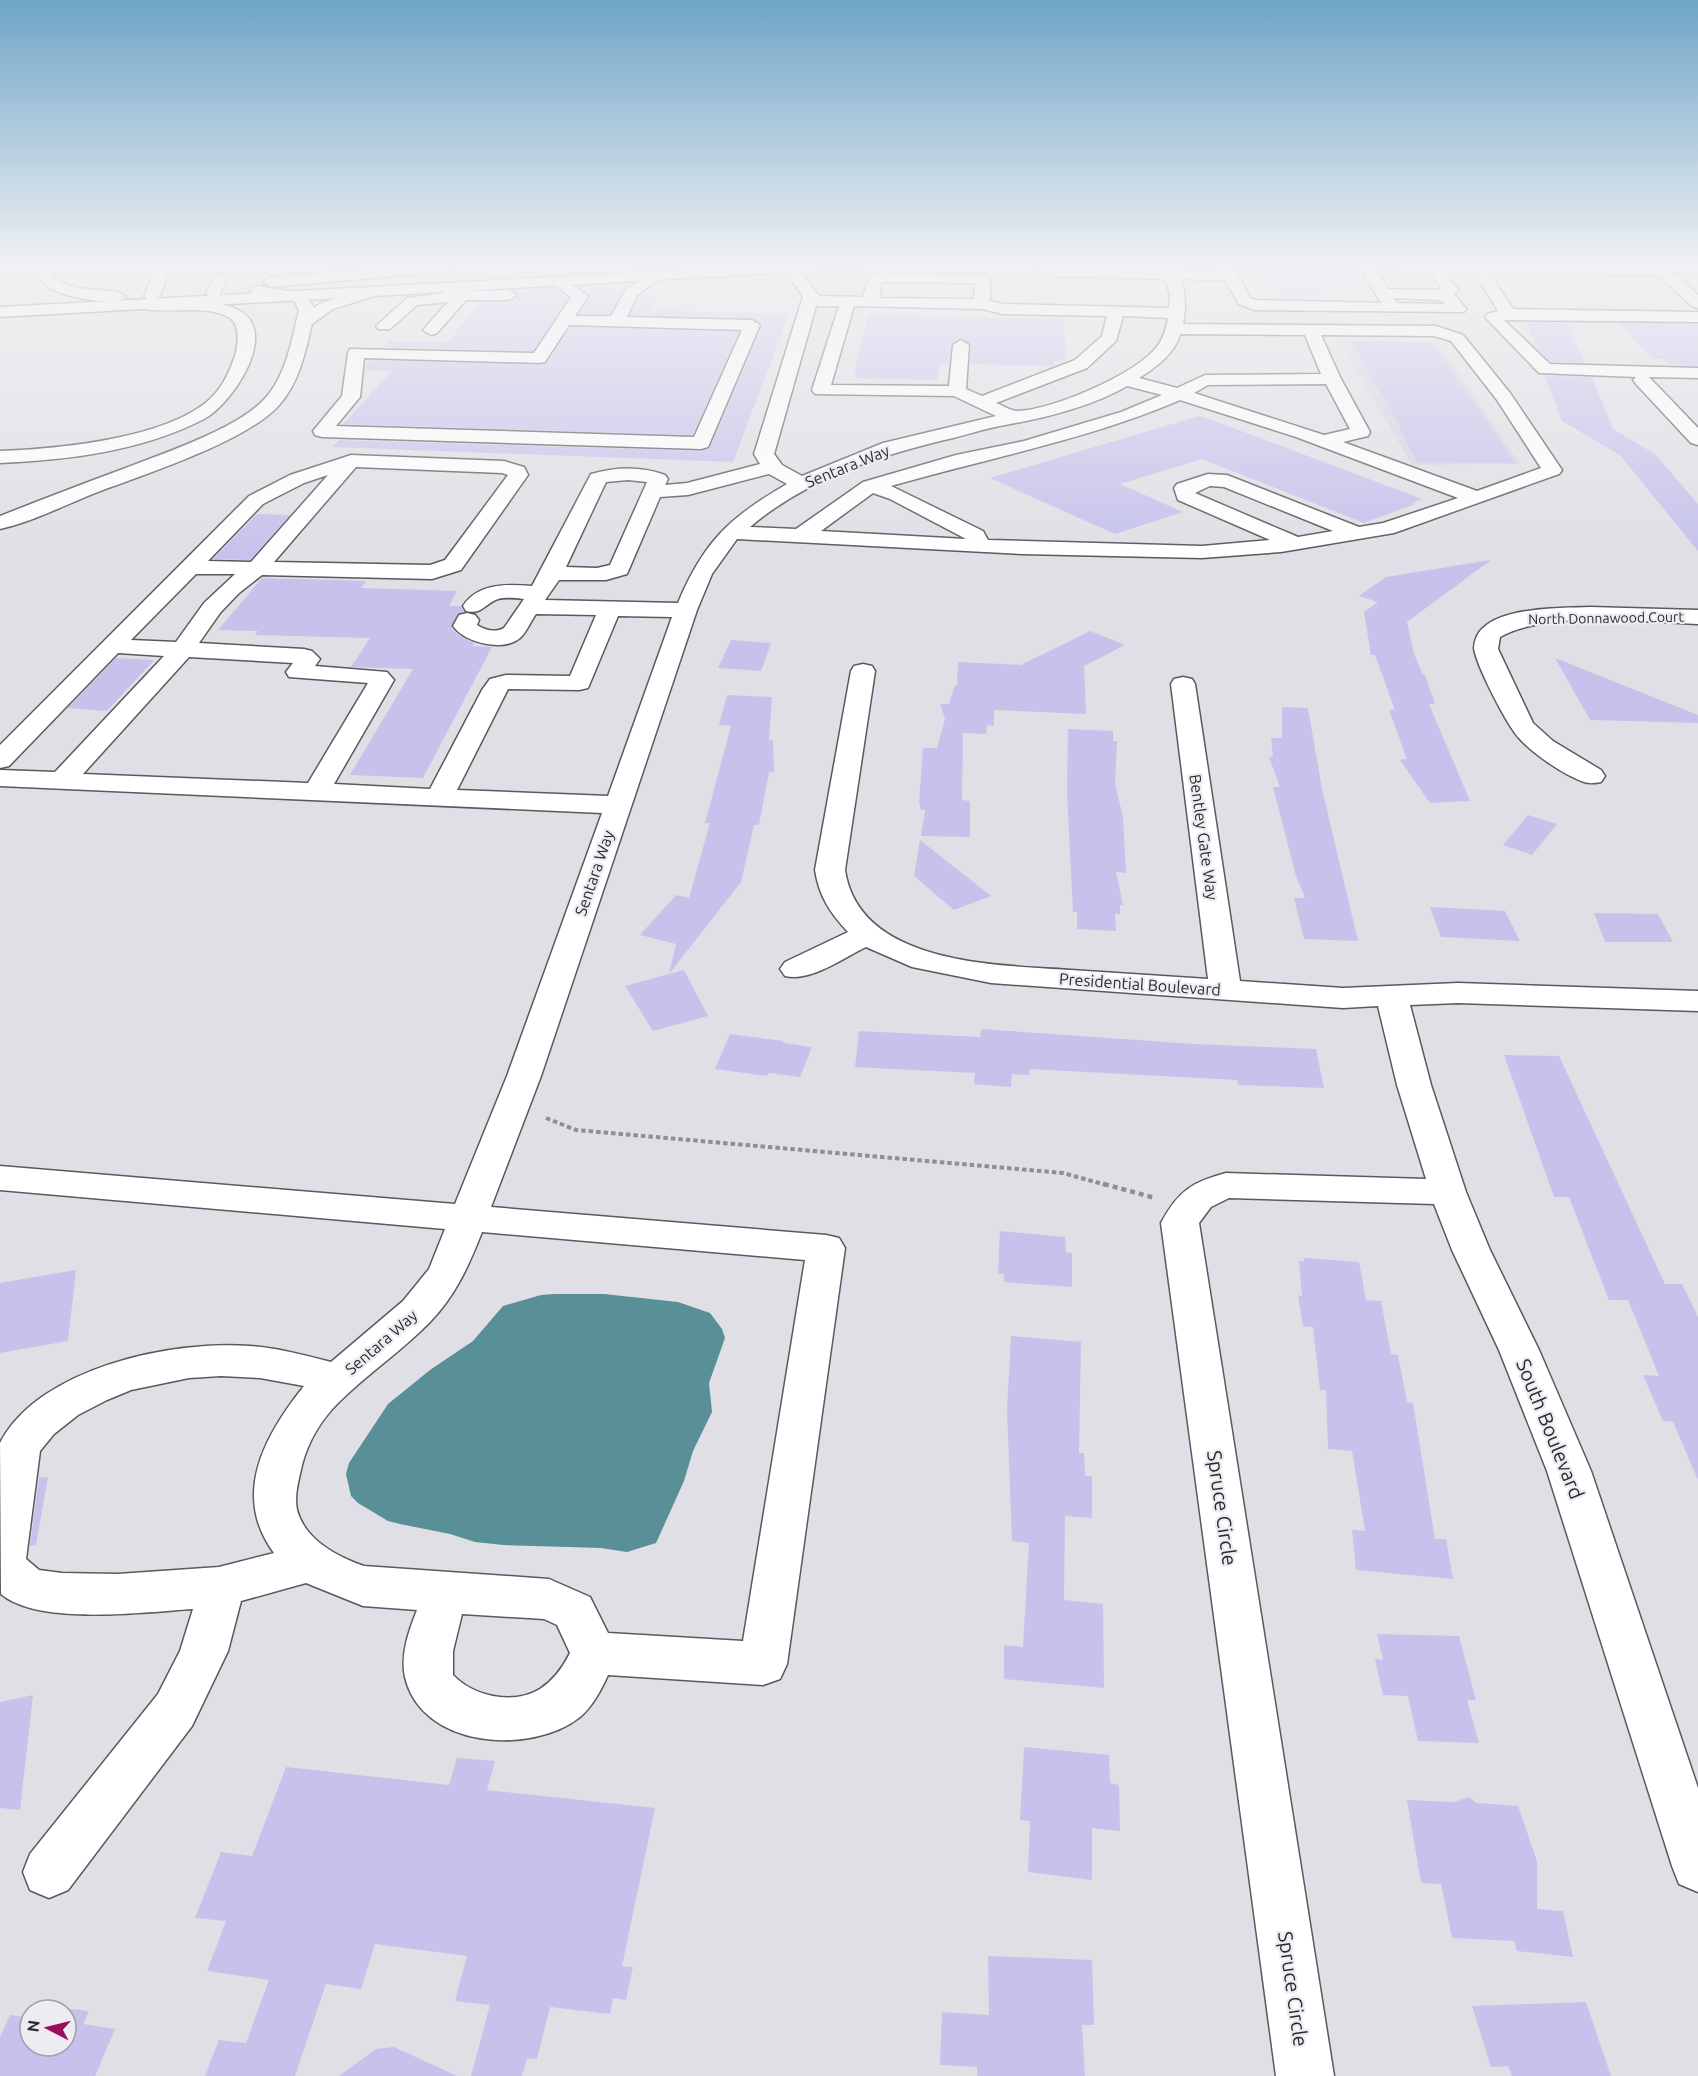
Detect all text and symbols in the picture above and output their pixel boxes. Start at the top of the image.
street label: Sentara Way [802,441,892,491]
street label: North Donnawood Court [1528,609,1684,627]
street label: Bentley Gate Way [1186,773,1222,901]
street label: Sentara Way [571,828,617,918]
street label: Presidential Boulevard [1059,969,1221,999]
street label: Sentara Way [341,1306,421,1378]
street label: South Boulevard [1512,1356,1589,1502]
street label: Spruce Circle [1203,1449,1242,1567]
street label: Spruce Circle [1274,1930,1313,2048]
north arrow [18,1998,78,2058]
text: N [23,2019,43,2033]

